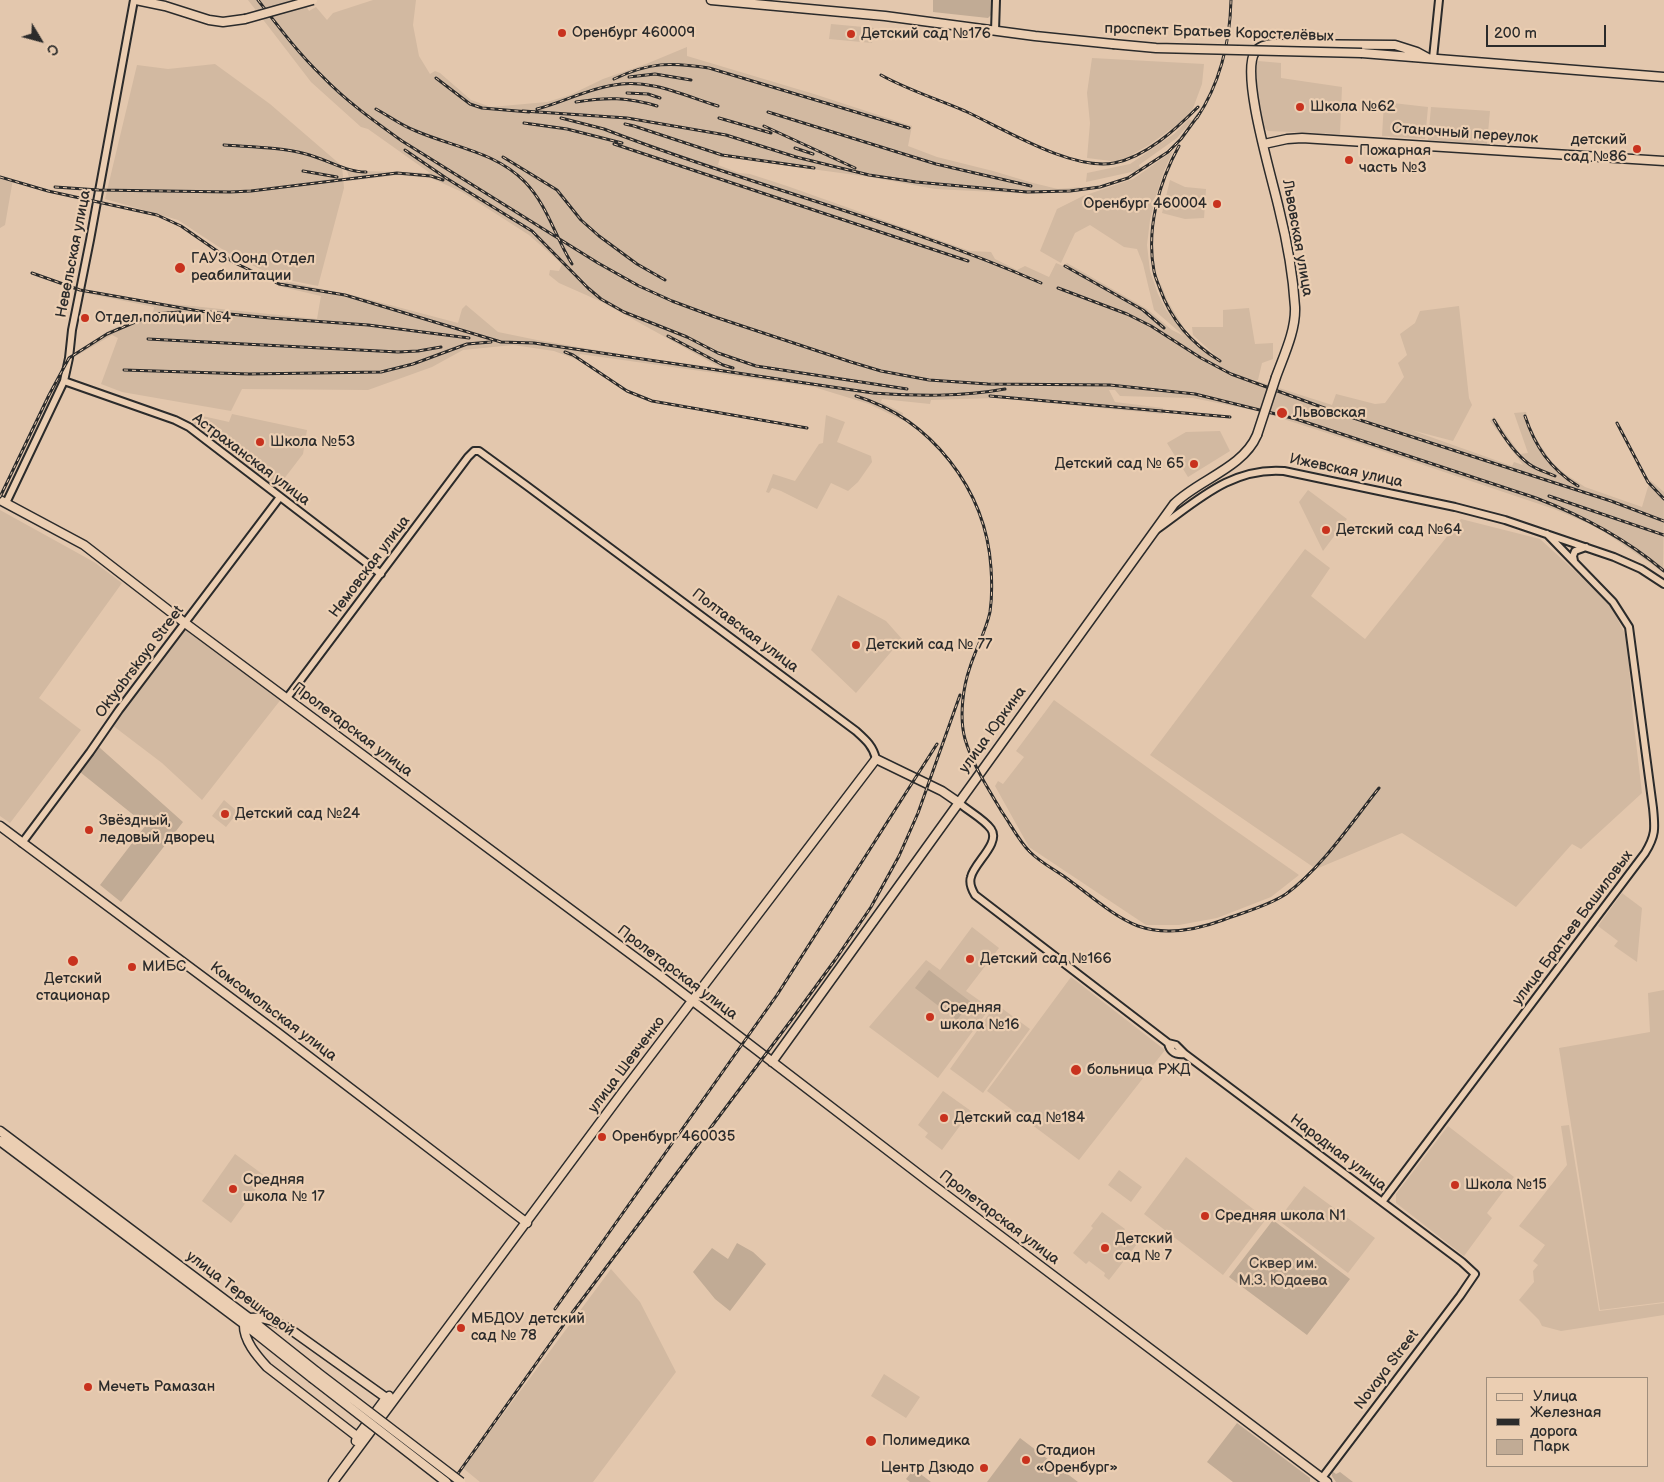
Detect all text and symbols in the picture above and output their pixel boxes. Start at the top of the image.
north arrow [15,15,65,65]
scale bar [1489,15,1609,47]
street label: проспект Братьев Коростелёвых [1104,20,1334,46]
place label: Оренбург 460009 [572,24,695,42]
text: 200 m [1494,24,1537,43]
place label: Детский сад №176 [861,25,991,43]
marker: Оренбург 460009 [556,27,568,39]
marker: Детский сад №176 [845,28,857,40]
text: С [43,40,62,58]
place label: Школа №62 [1310,98,1395,116]
marker: Школа №62 [1294,101,1306,113]
street label: Станочный переулок [1391,120,1539,148]
place label: детский сад №86 [1564,131,1627,166]
place label: Пожарная часть №3 [1359,142,1431,177]
marker: детский сад №86 [1631,143,1643,155]
marker: Пожарная часть №3 [1343,154,1355,166]
street label: Львовская улица [1278,178,1316,298]
street label: Невельская улица [53,189,95,319]
place label: Оренбург 460004 [1083,195,1207,213]
marker: Оренбург 460004 [1211,198,1223,210]
place label: ГАУЗ Оонд Отдел реабилитации [191,250,315,285]
marker: ГАУЗ Оонд Отдел реабилитации [173,261,187,275]
place label: Отдел полиции №4 [95,309,231,327]
marker: Отдел полиции №4 [79,312,91,324]
place label: Львовская [1293,404,1366,422]
marker: Львовская [1275,406,1289,420]
street label: Астраханская улица [189,410,313,510]
place label: Школа №53 [270,433,355,451]
marker: Школа №53 [254,436,266,448]
street label: Ижевская улица [1288,450,1404,492]
place label: Детский сад № 65 [1055,455,1184,473]
marker: Детский сад № 65 [1188,458,1200,470]
street label: Немовская улица [326,513,414,621]
place label: Детский сад №64 [1336,521,1462,539]
marker: Детский сад №64 [1320,524,1332,536]
street label: Полтавская улица [688,585,802,677]
street label: Oktyabrskaya Street [92,602,188,722]
place label: Детский сад № 77 [866,636,992,654]
marker: Детский сад № 77 [850,639,862,651]
street label: Пролетарская улица [288,679,416,781]
street label: улица Юркина [956,683,1030,777]
place label: Детский сад №24 [235,805,360,823]
marker: Детский сад №24 [219,808,231,820]
place label: Звёздный, ледовый дворец [99,812,215,847]
marker: Звёздный, ледовый дворец [83,824,95,836]
street label: улица Братьев Башиловых [1509,847,1637,1009]
street label: Пролетарская улица [613,922,741,1024]
place label: Детский сад №166 [980,950,1112,968]
marker: Детский сад №166 [964,953,976,965]
marker: Детский стационар [66,954,80,968]
place label: МИБС [142,958,186,976]
street label: Комсомольская улица [206,958,340,1066]
marker: МИБС [126,961,138,973]
place label: Детский стационар [36,970,110,1005]
place label: Средняя школа №16 [940,999,1019,1034]
marker: Средняя школа №16 [924,1011,936,1023]
street label: улица Шевченко [585,1013,669,1117]
place label: больница РЖД [1087,1061,1191,1079]
marker: больница РЖД [1069,1063,1083,1077]
place label: Детский сад №184 [954,1109,1085,1127]
street label: Народная улица [1286,1111,1390,1195]
marker: Детский сад №184 [938,1112,950,1124]
place label: Оренбург 460035 [612,1128,735,1146]
marker: Оренбург 460035 [596,1131,608,1143]
street label: Пролетарская улица [935,1167,1063,1269]
place label: Средняя школа № 17 [243,1171,325,1206]
place label: Школа №15 [1465,1176,1547,1194]
marker: Школа №15 [1449,1179,1461,1191]
marker: Средняя школа № 17 [227,1183,239,1195]
place label: Средняя школа N1 [1215,1207,1346,1225]
marker: Средняя школа N1 [1199,1210,1211,1222]
place label: Детский сад № 7 [1115,1230,1173,1265]
marker: Детский сад № 7 [1099,1242,1111,1254]
street label: улица Терешковой [182,1247,298,1341]
park label: Сквер им. М.З. Юдаева [1239,1255,1327,1290]
place label: МБДОУ детский сад № 78 [471,1310,585,1345]
marker: МБДОУ детский сад № 78 [455,1322,467,1334]
street label: Novaya Street [1351,1327,1423,1413]
legend [1486,1377,1649,1467]
place label: Мечеть Рамазан [98,1378,215,1396]
marker: Мечеть Рамазан [82,1381,94,1393]
text: Улица [1533,1387,1577,1406]
text: Железная дорога [1530,1403,1601,1441]
place label: Полимедика [882,1432,970,1450]
marker: Полимедика [864,1434,878,1448]
text: Парк [1533,1437,1570,1456]
place label: Стадион «Оренбург» [1036,1442,1118,1477]
marker: Стадион «Оренбург» [1020,1454,1032,1466]
place label: Центр Дзюдо [881,1459,974,1477]
marker: Центр Дзюдо [978,1462,990,1474]

